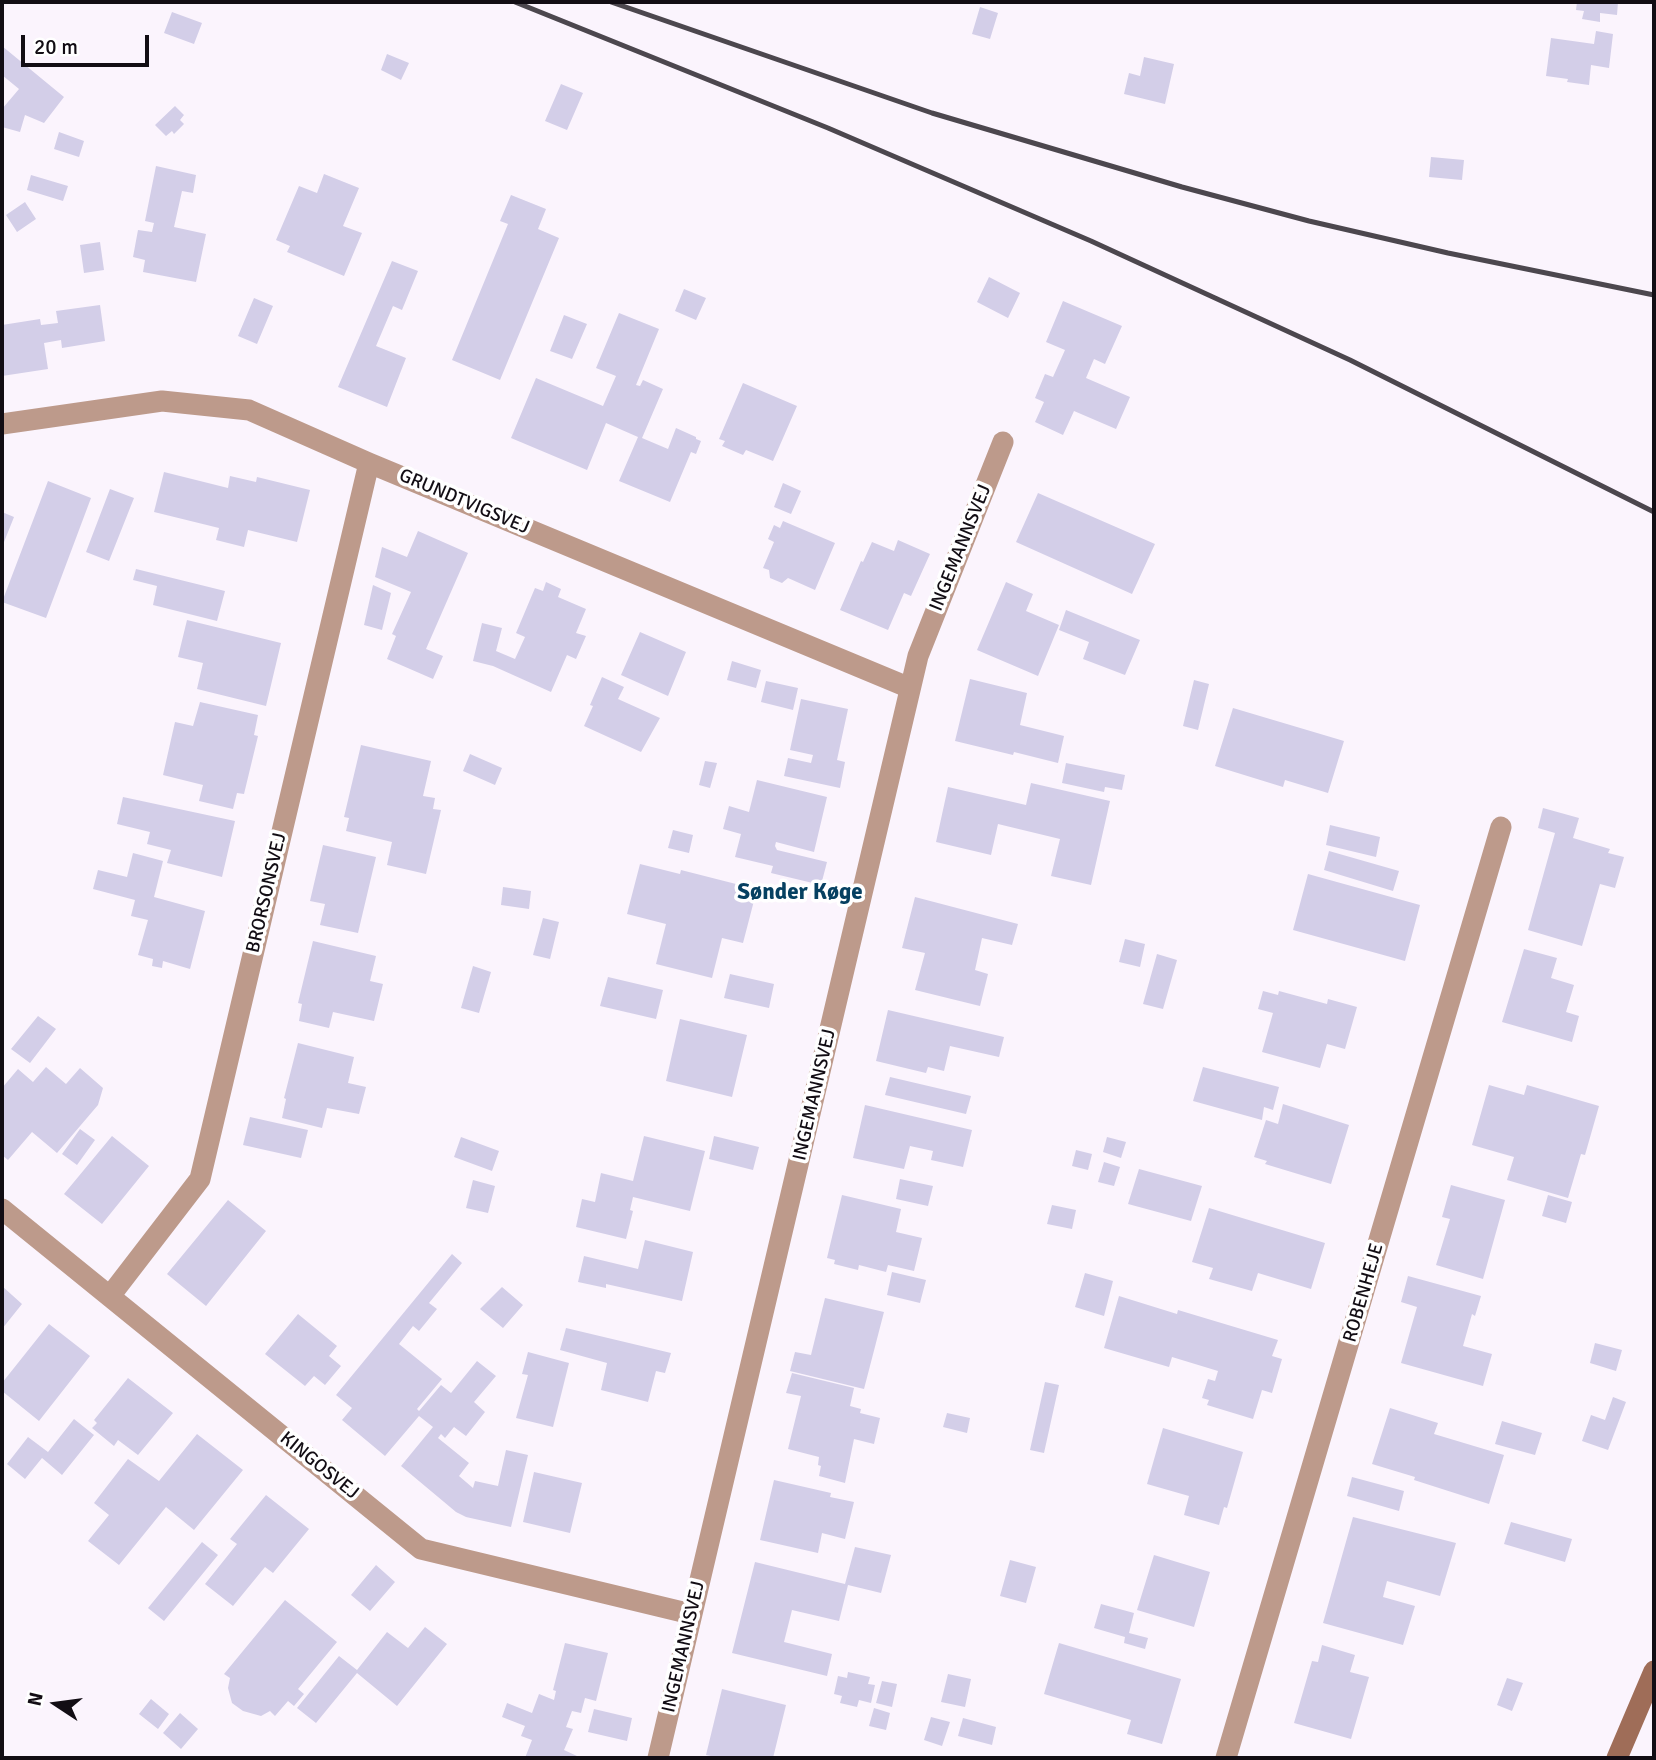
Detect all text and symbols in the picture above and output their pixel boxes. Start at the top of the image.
scale bar [24,21,152,65]
text: 20 m [34,34,78,60]
street label: GRUNDTVIGSVEJ [396,464,532,540]
street label: INGEMANNSVEJ [925,481,997,615]
street label: BRORSONSVEJ [242,831,292,955]
district label: Sønder Køge [737,879,863,907]
street label: INGEMANNSVEJ [789,1027,841,1163]
street label: ROBENHEJE [1339,1241,1389,1345]
street label: KINGOSVEJ [275,1427,363,1505]
street label: INGEMANNSVEJ [658,1579,710,1715]
north arrow [21,1669,91,1739]
text: N [22,1690,49,1708]

